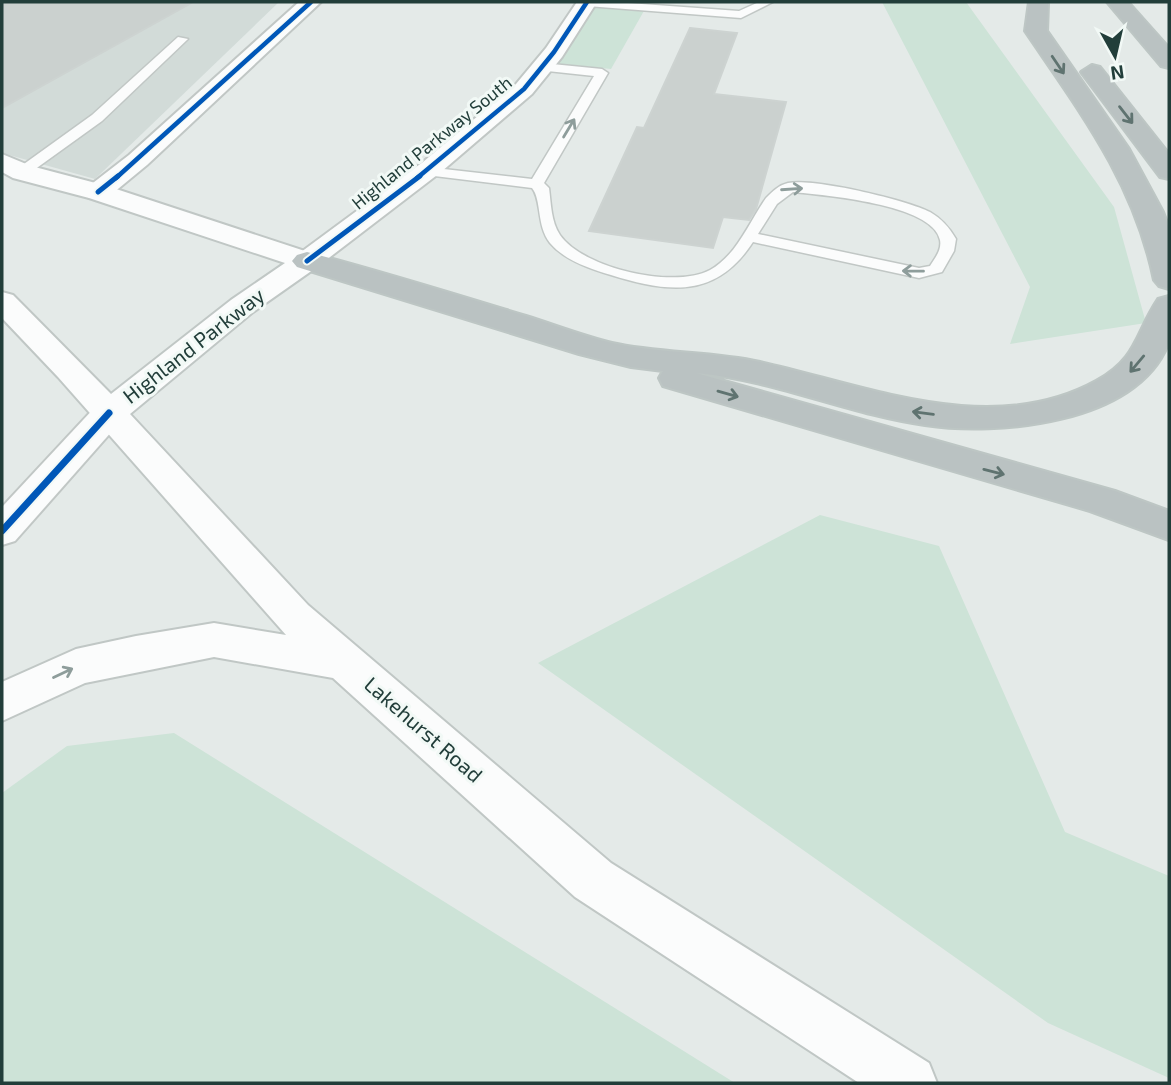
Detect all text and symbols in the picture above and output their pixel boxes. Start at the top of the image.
north arrow [1080,21,1150,91]
one-way arrow [1051,54,1065,74]
text: N [1109,61,1126,86]
street label: Highland Parkway South [347,71,516,214]
one-way arrow [1118,105,1133,124]
one-way arrow [562,119,576,139]
one-way arrow [780,182,803,195]
one-way arrow [902,265,925,278]
street label: Highland Parkway [117,282,269,408]
one-way arrow [1129,355,1145,373]
one-way arrow [716,388,739,401]
one-way arrow [912,407,935,420]
one-way arrow [982,466,1004,479]
one-way arrow [52,666,73,679]
street label: Lakehurst Road [360,671,488,787]

